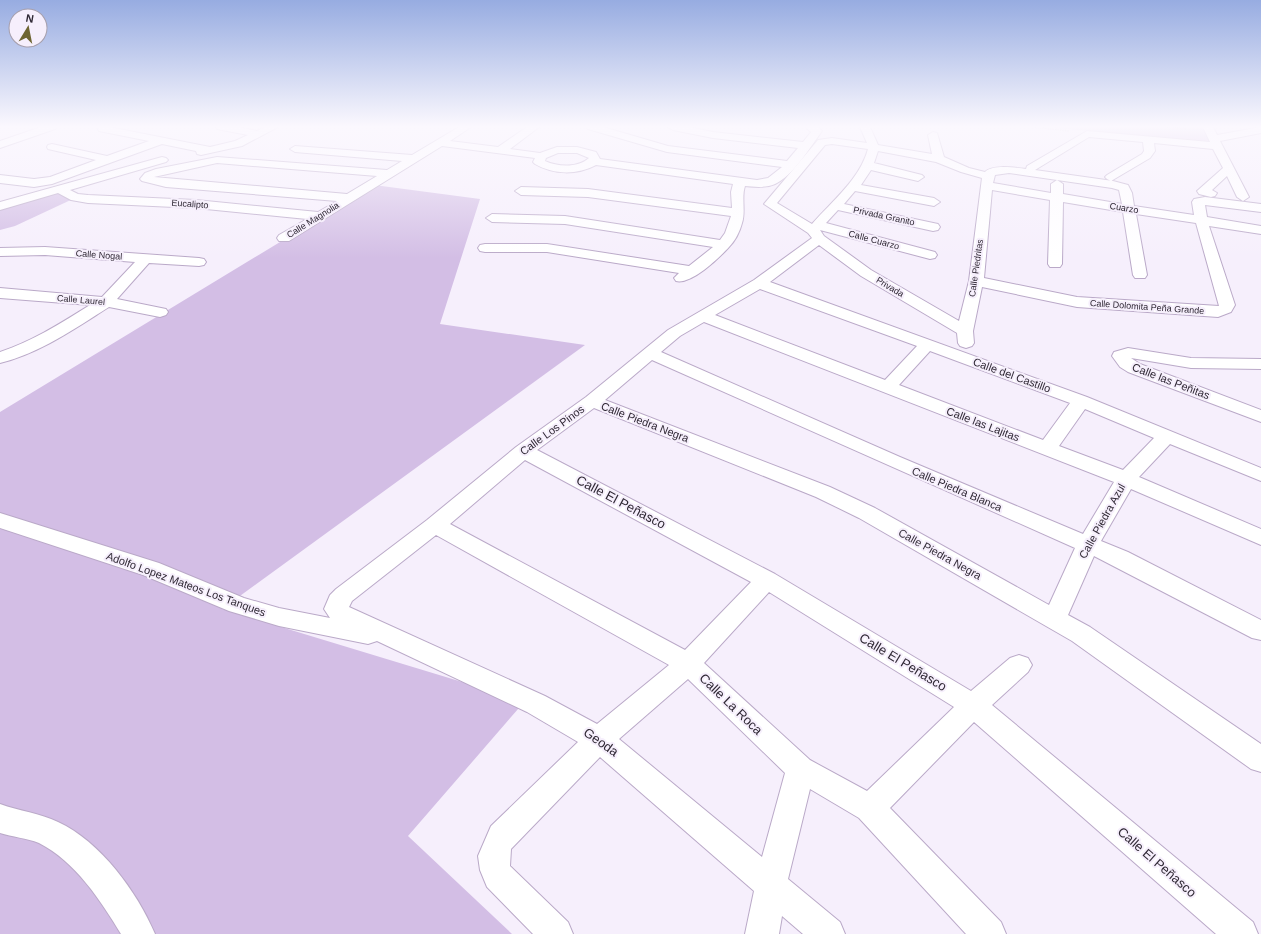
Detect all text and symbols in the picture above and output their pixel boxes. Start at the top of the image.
north arrow [8,8,48,48]
text: N [25,12,35,25]
street label: Eucalipto [171,198,209,210]
street label: Calle Magnolia [285,200,341,240]
street label: Cuarzo [1109,201,1139,215]
street label: Privada Granito [852,205,916,227]
street label: Calle Cuarzo [848,228,900,252]
street label: Calle Piedritas [967,238,985,297]
street label: Calle Nogal [75,248,123,262]
street label: Privada [874,275,906,299]
street label: Calle Laurel [57,293,105,307]
street label: Calle Dolomita Peña Grande [1090,298,1204,316]
street label: Calle del Castillo [971,355,1053,395]
street label: Calle las Peñitas [1131,361,1212,401]
street label: Calle Piedra Negra [599,400,691,445]
street label: Calle Los Pinos [518,402,587,457]
street label: Calle las Lajitas [945,405,1022,444]
street label: Calle Piedra Blanca [910,465,1005,514]
street label: Calle El Peñasco [574,472,668,532]
street label: Calle Piedra Azul [1076,481,1128,561]
street label: Calle Piedra Negra [896,526,984,582]
street label: Adolfo Lopez Mateos Los Tanques [105,550,268,619]
street label: Calle El Peñasco [857,630,949,694]
street label: Calle La Roca [696,670,766,738]
street label: Geoda [581,725,622,760]
street label: Calle El Peñasco [1115,824,1199,900]

